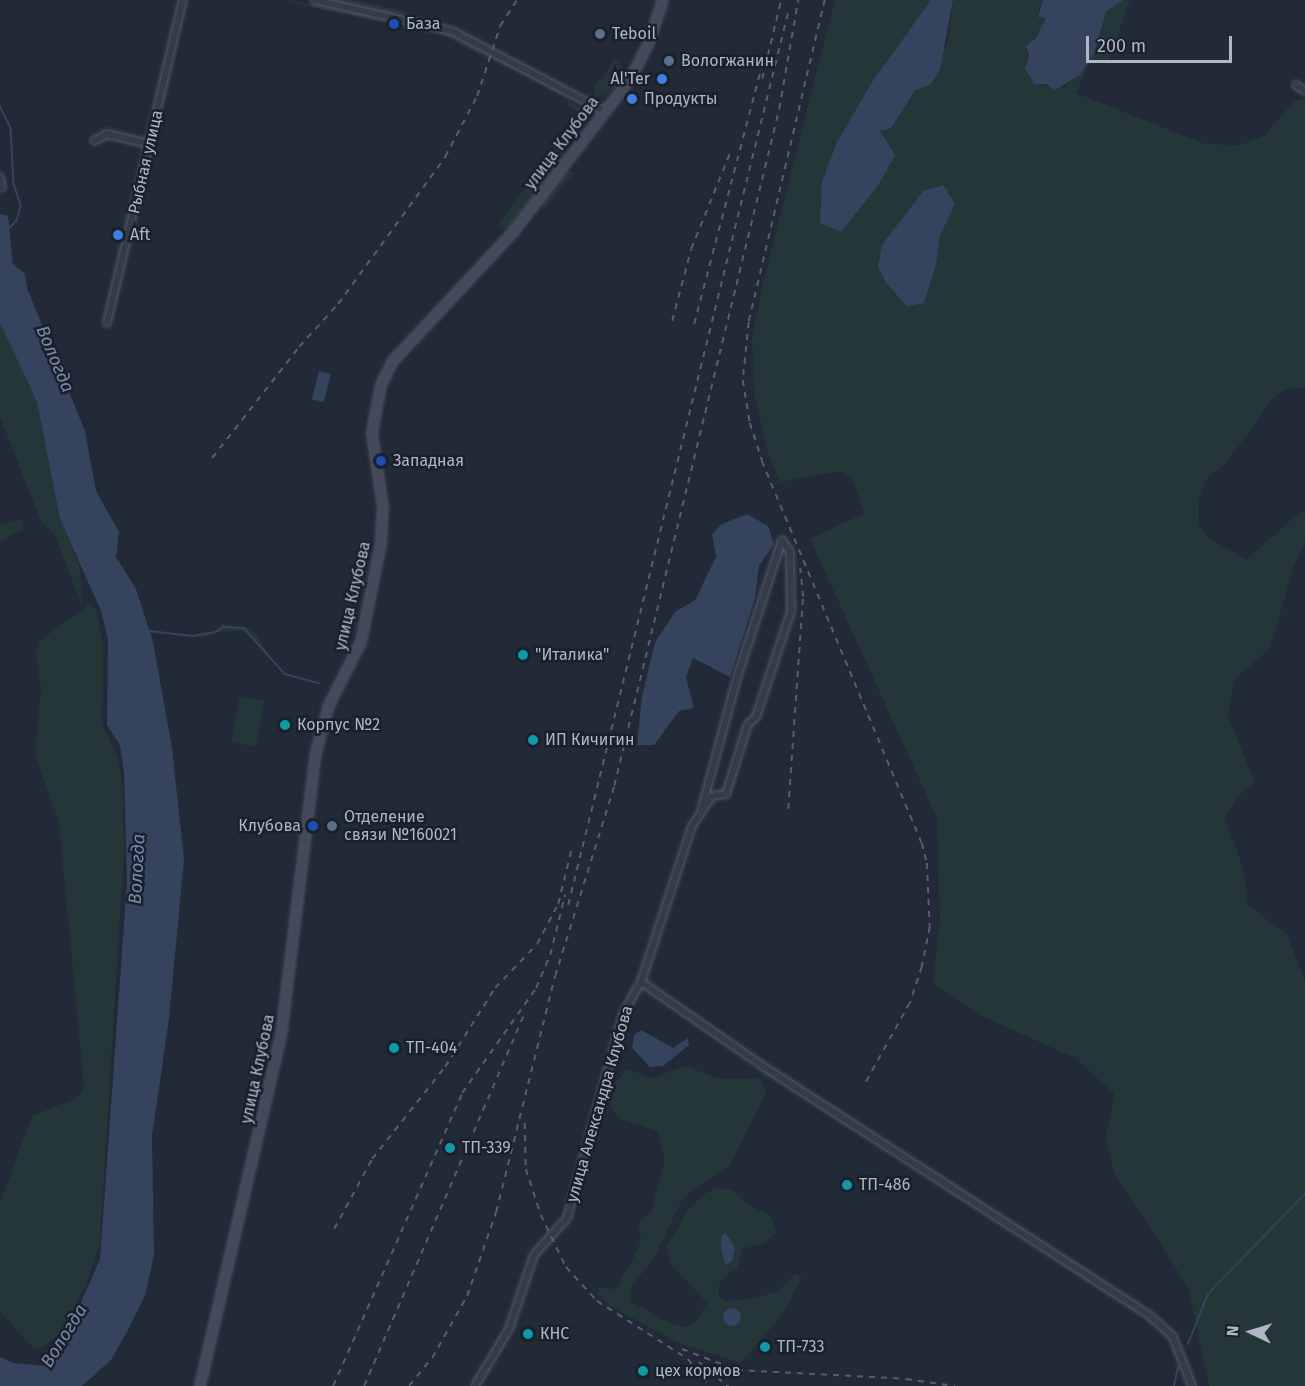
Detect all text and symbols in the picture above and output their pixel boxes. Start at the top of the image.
place label: База [406,14,441,34]
marker: База [387,17,401,31]
place label: Teboil [612,24,656,44]
scale bar [1089,24,1234,62]
marker: Teboil [593,27,607,41]
text: 200 m [1097,35,1146,57]
place label: Вологжанин [681,51,774,71]
marker: Вологжанин [662,54,676,68]
place label: Al'Ter [610,69,650,89]
marker: Al'Ter [655,72,669,86]
place label: Продукты [644,89,718,109]
marker: Продукты [625,92,639,106]
street label: улица Клубова [521,93,603,193]
street label: Рыбная улица [125,108,167,216]
place label: Aft [130,225,150,245]
marker: Aft [111,228,125,242]
water label: Вологда [31,322,79,396]
place label: Западная [393,451,464,471]
marker: Западная [374,454,388,468]
street label: улица Клубова [331,540,375,652]
place label: "Италика" [535,645,609,665]
marker: "Италика" [516,648,530,662]
place label: Корпус №2 [297,715,380,735]
marker: Корпус №2 [278,718,292,732]
place label: ИП Кичигин [545,730,634,750]
marker: ИП Кичигин [526,733,540,747]
place label: Отделение связи №160021 [344,807,457,845]
place label: Клубова [238,816,301,836]
marker: Клубова [306,819,320,833]
marker: Отделение связи №160021 [325,819,339,833]
water label: Вологда [124,833,150,905]
street label: улица Александра Клубова [563,1003,637,1205]
street label: улица Клубова [237,1012,279,1126]
place label: ТП-404 [406,1038,457,1058]
marker: ТП-404 [387,1041,401,1055]
place label: ТП-339 [462,1138,511,1158]
marker: ТП-339 [443,1141,457,1155]
place label: ТП-486 [859,1175,910,1195]
marker: ТП-486 [840,1178,854,1192]
water label: Вологда [36,1300,92,1372]
north arrow [1221,1302,1281,1362]
place label: КНС [540,1324,569,1344]
text: N [1223,1325,1242,1337]
marker: КНС [521,1327,535,1341]
place label: ТП-733 [777,1337,824,1357]
marker: ТП-733 [758,1340,772,1354]
place label: цех кормов [655,1361,741,1381]
marker: цех кормов [636,1364,650,1378]

